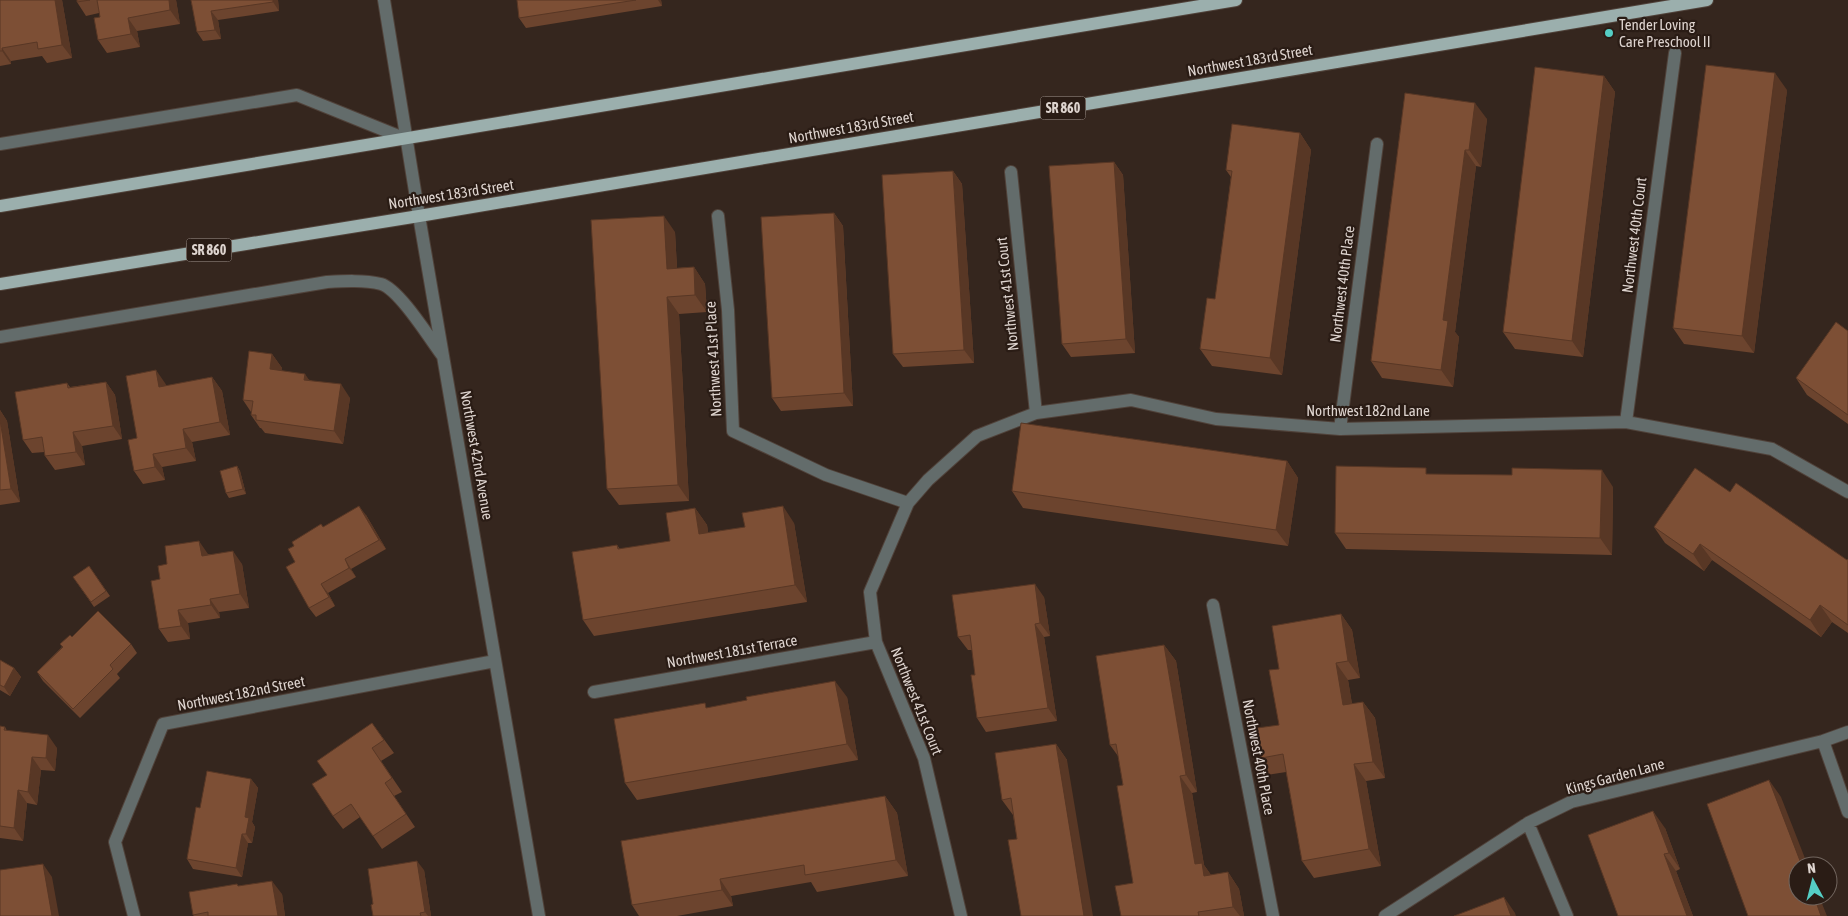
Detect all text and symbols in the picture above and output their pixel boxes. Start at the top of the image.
place label: Tender Loving Care Preschool II [1619,16,1711,50]
marker: Tender Loving Care Preschool II [1603,27,1615,39]
street label: Northwest 183rd Street [1186,41,1314,79]
road number: SR 860 [1040,96,1086,120]
street label: Northwest 183rd Street [787,108,915,146]
street label: Northwest 183rd Street [387,176,515,212]
street label: Northwest 40th Court [1618,176,1650,294]
street label: Northwest 40th Place [1326,224,1358,343]
street label: Northwest 41st Court [993,236,1021,352]
road number: SR 860 [186,238,232,262]
street label: Northwest 41st Place [701,301,725,417]
street label: Northwest 42nd Avenue [457,389,497,521]
street label: Northwest 182nd Lane [1306,402,1430,419]
street label: Northwest 181st Terrace [665,631,799,671]
street label: Northwest 41st Court [888,645,946,757]
street label: Northwest 182nd Street [176,672,306,714]
street label: Northwest 40th Place [1239,698,1279,816]
street label: Kings Garden Lane [1564,755,1666,797]
north arrow [1788,856,1838,906]
text: N [1806,860,1816,877]

